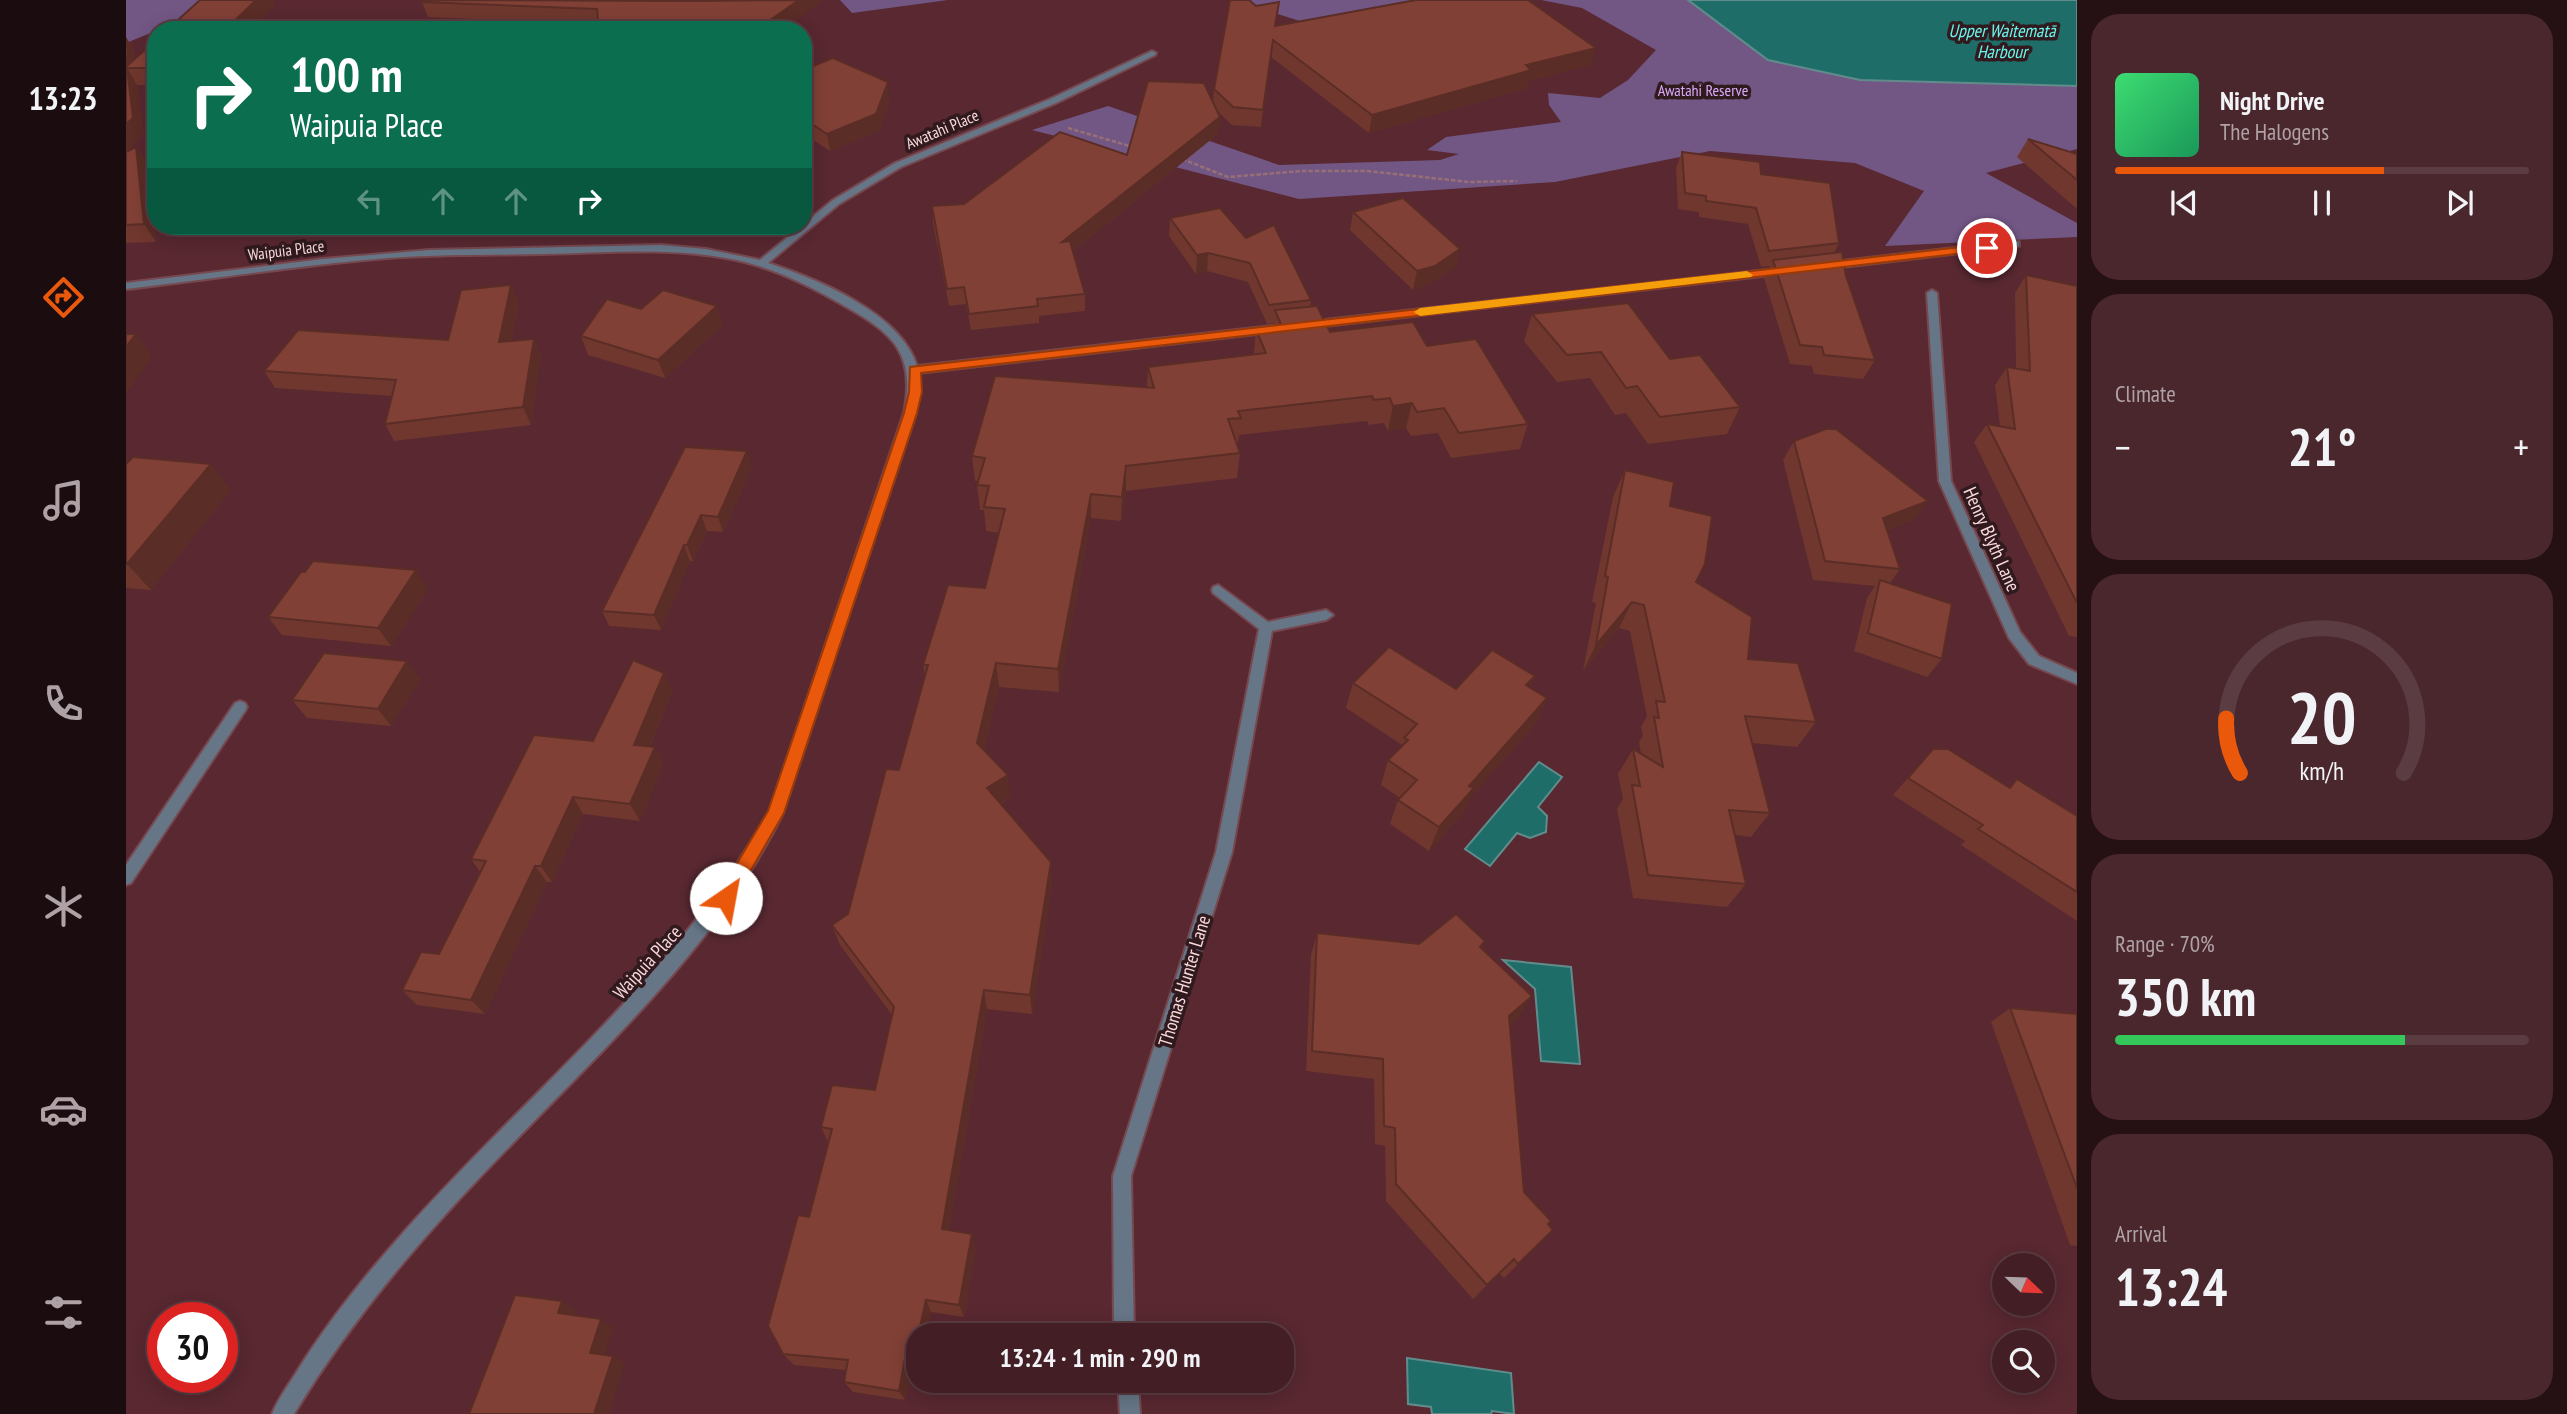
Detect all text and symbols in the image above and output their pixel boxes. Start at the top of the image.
water label: Upper Waitematā Harbour [1949,19,2057,63]
text: 100 m [290,42,403,106]
icon: right [175,49,266,140]
text: 13:23 [28,77,98,119]
park label: Awatahi Reserve [1658,80,1748,100]
text: Night Drive [2220,84,2325,117]
text: Waipuia Place [290,104,443,146]
street label: Awatahi Place [903,105,981,153]
text: The Halogens [2220,117,2329,146]
icon: left [351,182,389,220]
icon: ahead [424,182,462,220]
icon: ahead [497,182,535,220]
icon: right [570,182,608,220]
icon: previous [2165,184,2203,222]
icon: pause [2303,184,2341,222]
icon: next [2441,184,2479,222]
pin [1957,218,2017,278]
icon: arrive [1968,229,2006,267]
street label: Waipuia Place [247,235,325,265]
icon: directions [39,273,88,322]
text: Climate [2115,379,2176,408]
text: 21° [2288,413,2356,480]
text: − [2115,422,2131,471]
text: + [2513,422,2529,471]
icon: music [39,476,88,525]
street label: Henry Blyth Lane [1958,483,2026,595]
text: 20 [2287,669,2357,763]
icon: phone [39,679,88,728]
text: km/h [2300,755,2344,787]
position arrow [689,861,763,935]
icon: climate [39,882,88,931]
street label: Thomas Hunter Lane [1153,912,1215,1049]
street label: Waipuia Place [608,920,686,1004]
text: Range · 70% [2115,929,2215,958]
text: 350 km [2115,963,2256,1030]
icon: car [39,1085,88,1134]
text: Arrival [2115,1219,2167,1248]
north arrow [1992,1253,2054,1316]
map controls [1992,1253,2055,1393]
text: 13:24 [2115,1253,2227,1320]
icon: filters [39,1288,88,1337]
speed limit sign: 30 [147,1302,238,1393]
button: search [1992,1330,2055,1393]
text: 13:24 · 1 min · 290 m [1000,1341,1200,1374]

